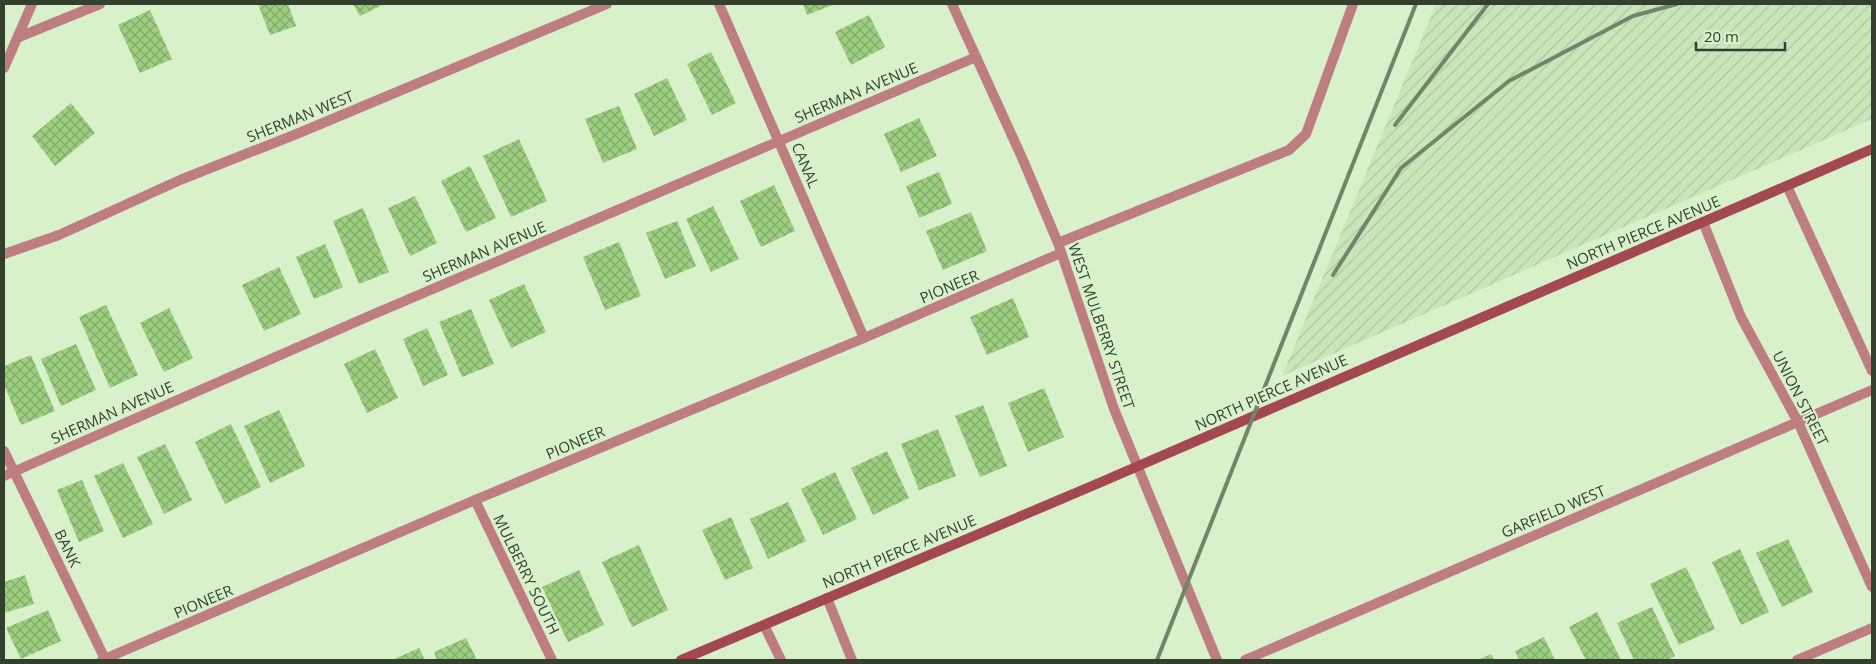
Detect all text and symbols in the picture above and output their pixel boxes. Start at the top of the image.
scale bar [1696,20,1785,52]
text: 20 m [1704,26,1739,46]
street label: SHERMAN AVENUE [791,57,921,127]
street label: SHERMAN WEST [244,85,357,147]
street label: CANAL [788,139,825,191]
street label: NORTH PIERCE AVENUE [1563,191,1723,273]
street label: SHERMAN AVENUE [419,216,549,286]
street label: WEST MULBERRY STREET [1064,240,1140,412]
street label: PIONEER [917,264,982,307]
street label: UNION STREET [1768,347,1834,450]
street label: NORTH PIERCE AVENUE [1191,349,1351,435]
street label: SHERMAN AVENUE [47,376,177,448]
street label: PIONEER [543,420,608,463]
street label: GARFIELD WEST [1498,480,1609,542]
street label: NORTH PIERCE AVENUE [819,510,979,592]
street label: MULBERRY SOUTH [489,511,565,637]
street label: BANK [50,526,86,571]
street label: PIONEER [171,579,236,622]

